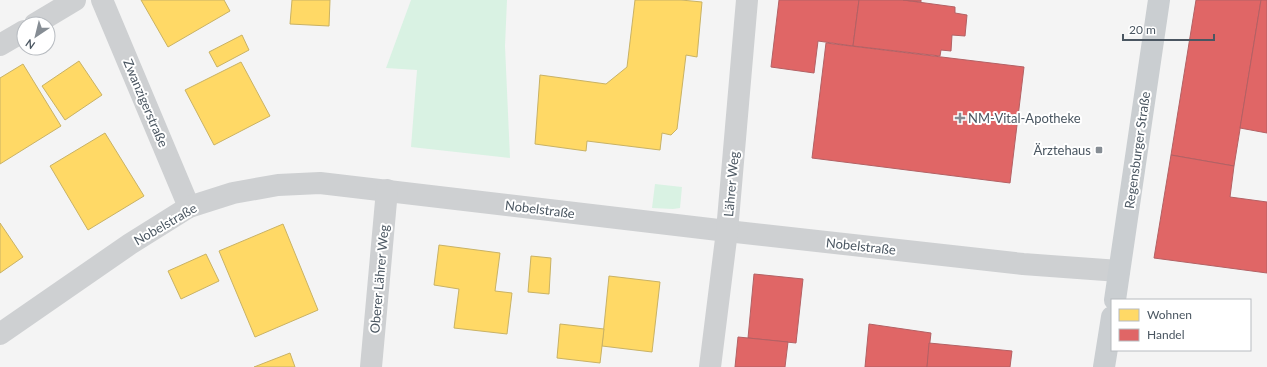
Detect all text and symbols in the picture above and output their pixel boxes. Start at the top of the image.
north arrow [16,16,56,56]
scale bar [1123,16,1214,42]
text: 20 m [1129,22,1156,37]
text: N [23,37,37,52]
street label: Zwanzigerstraße [120,56,172,150]
street label: Regensburger Straße [1121,90,1153,210]
place label: NM-Vital-Apotheke [968,110,1081,126]
marker: NM-Vital-Apotheke [955,113,965,123]
place label: Ärztehaus [1034,142,1091,158]
marker: Ärztehaus [1094,145,1104,155]
street label: Lährer Weg [720,150,742,217]
street label: Nobelstraße [504,197,576,221]
street label: Nobelstraße [131,199,199,248]
street label: Oberer Lährer Weg [366,224,392,334]
street label: Nobelstraße [825,234,897,258]
legend [1111,299,1251,351]
text: Wohnen [1147,307,1192,322]
text: Handel [1147,327,1185,342]

